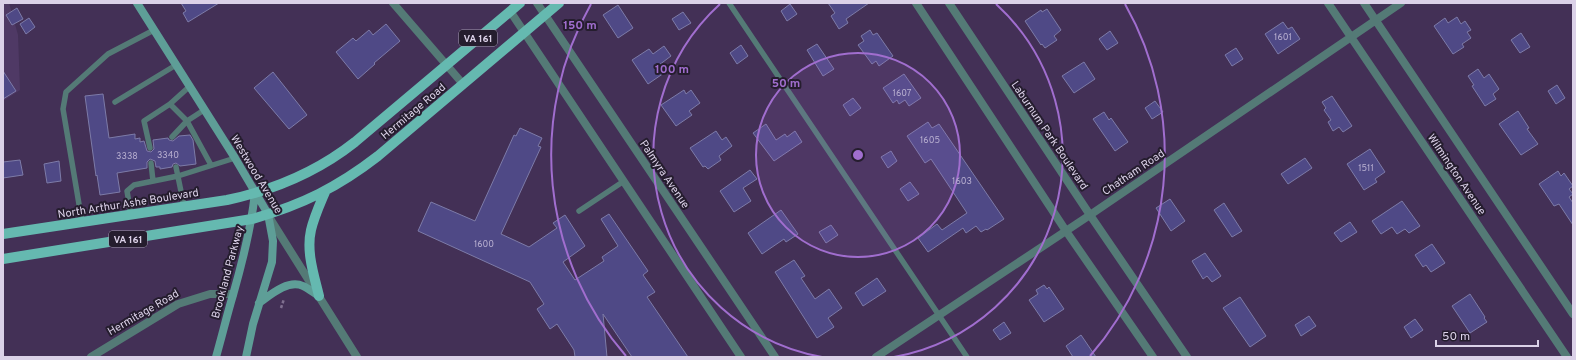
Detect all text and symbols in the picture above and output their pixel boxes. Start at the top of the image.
text: 150 m [563,18,597,34]
road number: VA 161 [459,30,497,46]
house number: 1601 [1274,32,1292,43]
text: 100 m [655,62,689,78]
text: 50 m [772,76,800,92]
street label: Laburnum Park Boulevard [1008,79,1091,193]
street label: Hermitage Road [378,81,449,143]
house number: 1607 [893,88,912,99]
street label: Wilmington Avenue [1424,131,1489,218]
street label: Westwood Avenue [227,133,285,216]
house number: 1605 [920,135,940,146]
street label: Palmyra Avenue [636,138,692,211]
street label: Chatham Road [1100,147,1168,199]
centre of rings [851,148,865,162]
house number: 3340 [157,150,179,161]
house number: 3338 [116,151,138,162]
house number: 1511 [1358,163,1374,174]
house number: 1603 [952,176,972,187]
street label: North Arthur Ashe Boulevard [57,186,200,222]
street label: Brookland Parkway [209,224,247,320]
road number: VA 161 [109,231,147,247]
house number: 1600 [474,239,494,250]
street label: Hermitage Road [105,287,182,339]
scale bar [1436,322,1538,348]
text: 50 m [1442,329,1470,345]

